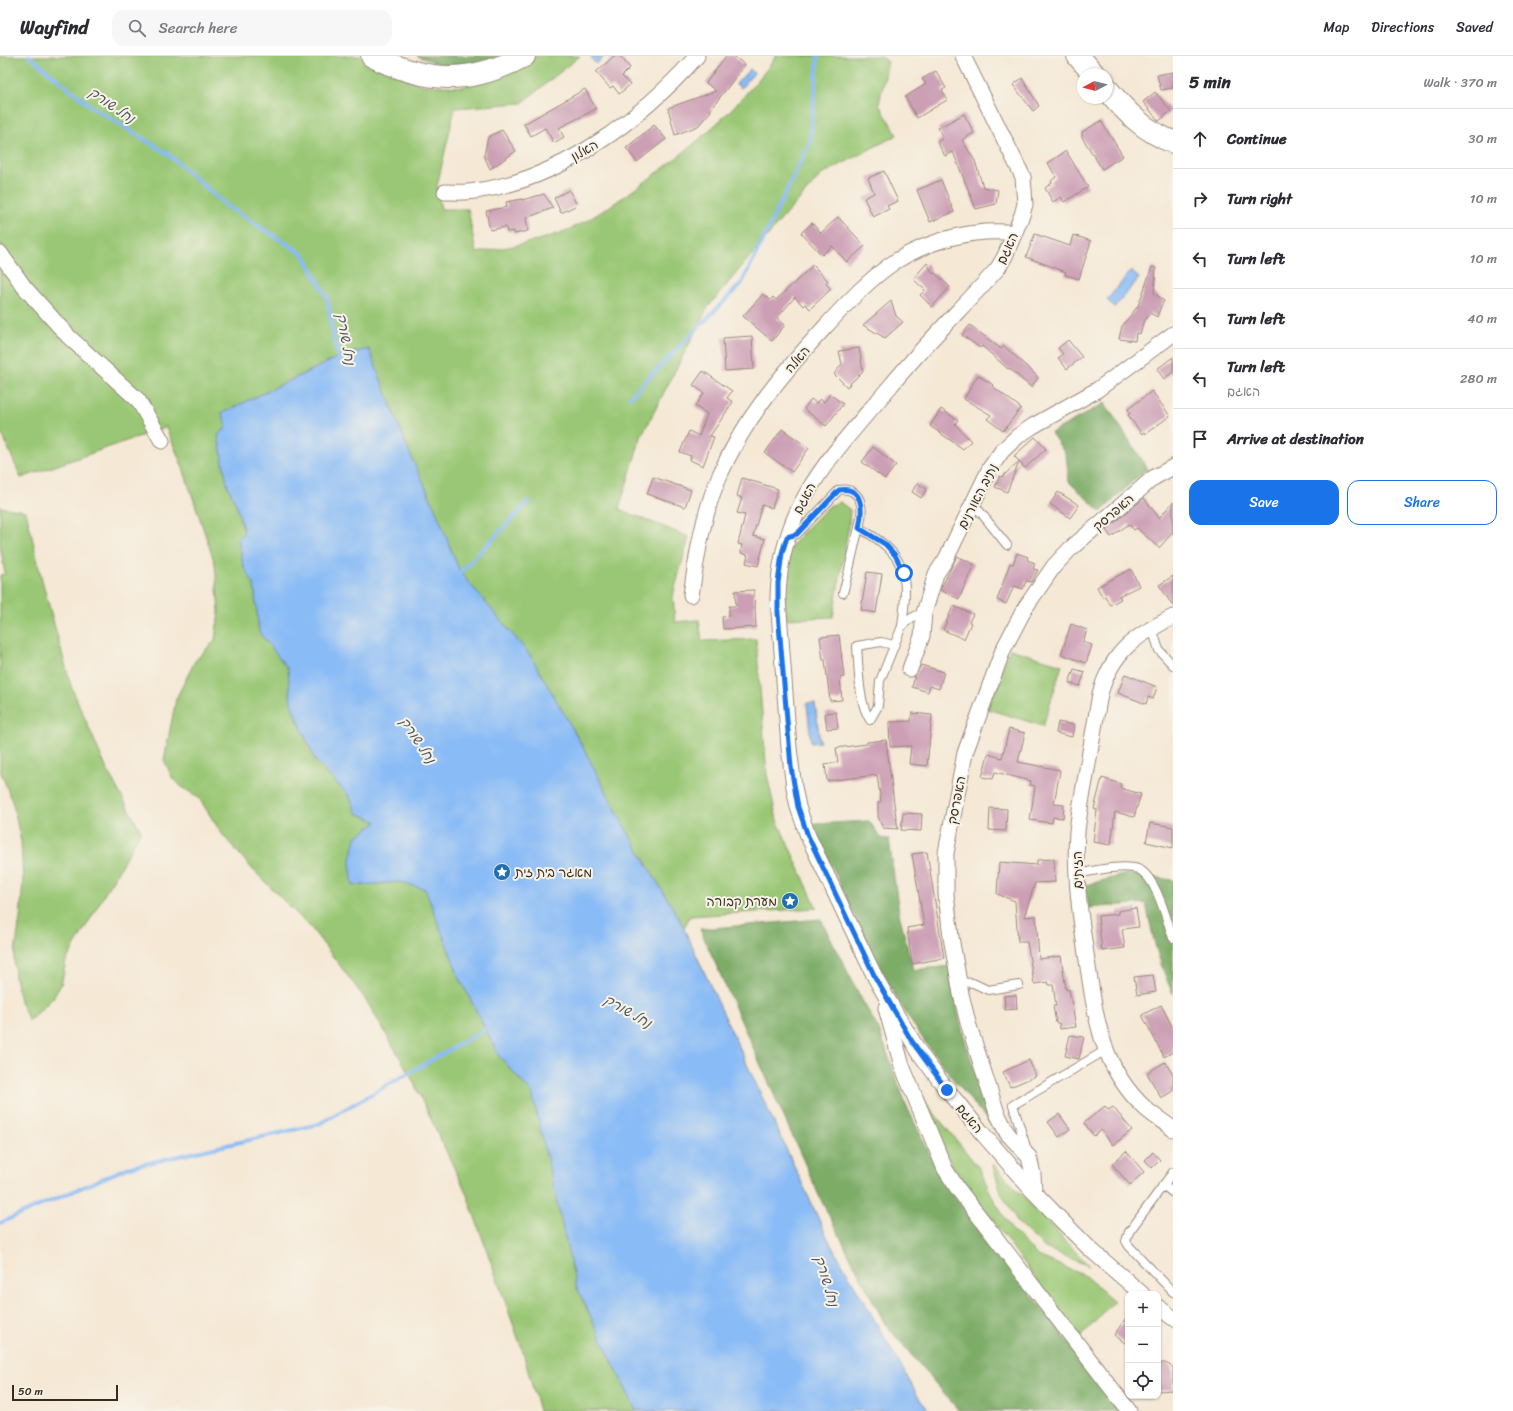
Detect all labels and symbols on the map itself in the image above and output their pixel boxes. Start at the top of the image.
north arrow [1077,68,1113,104]
water label: נחל שורק [83,81,141,131]
street label: האלון [566,133,603,168]
street label: האגם [990,228,1025,268]
water label: נחל שורק [329,311,362,368]
street label: האלה [779,340,816,378]
street label: נתיב האורנים [951,459,1004,533]
street label: האגם [786,478,822,518]
street label: האפרסק [1087,488,1139,537]
route start [895,564,913,582]
water label: נחל שורק [393,712,443,770]
street label: האפרסק [941,774,972,826]
street label: הזיתים [1066,851,1089,889]
place label: מאגר בית זית [514,861,592,884]
place icon: מאגר בית זית [492,862,512,882]
place label: מערת קבורה [706,890,777,913]
place icon: מערת קבורה [780,891,800,911]
water label: נחל שורק [599,988,657,1036]
route end [938,1081,956,1099]
street label: האגם [950,1098,989,1138]
water label: נחל שורק [807,1253,846,1311]
scale bar [12,1383,118,1402]

